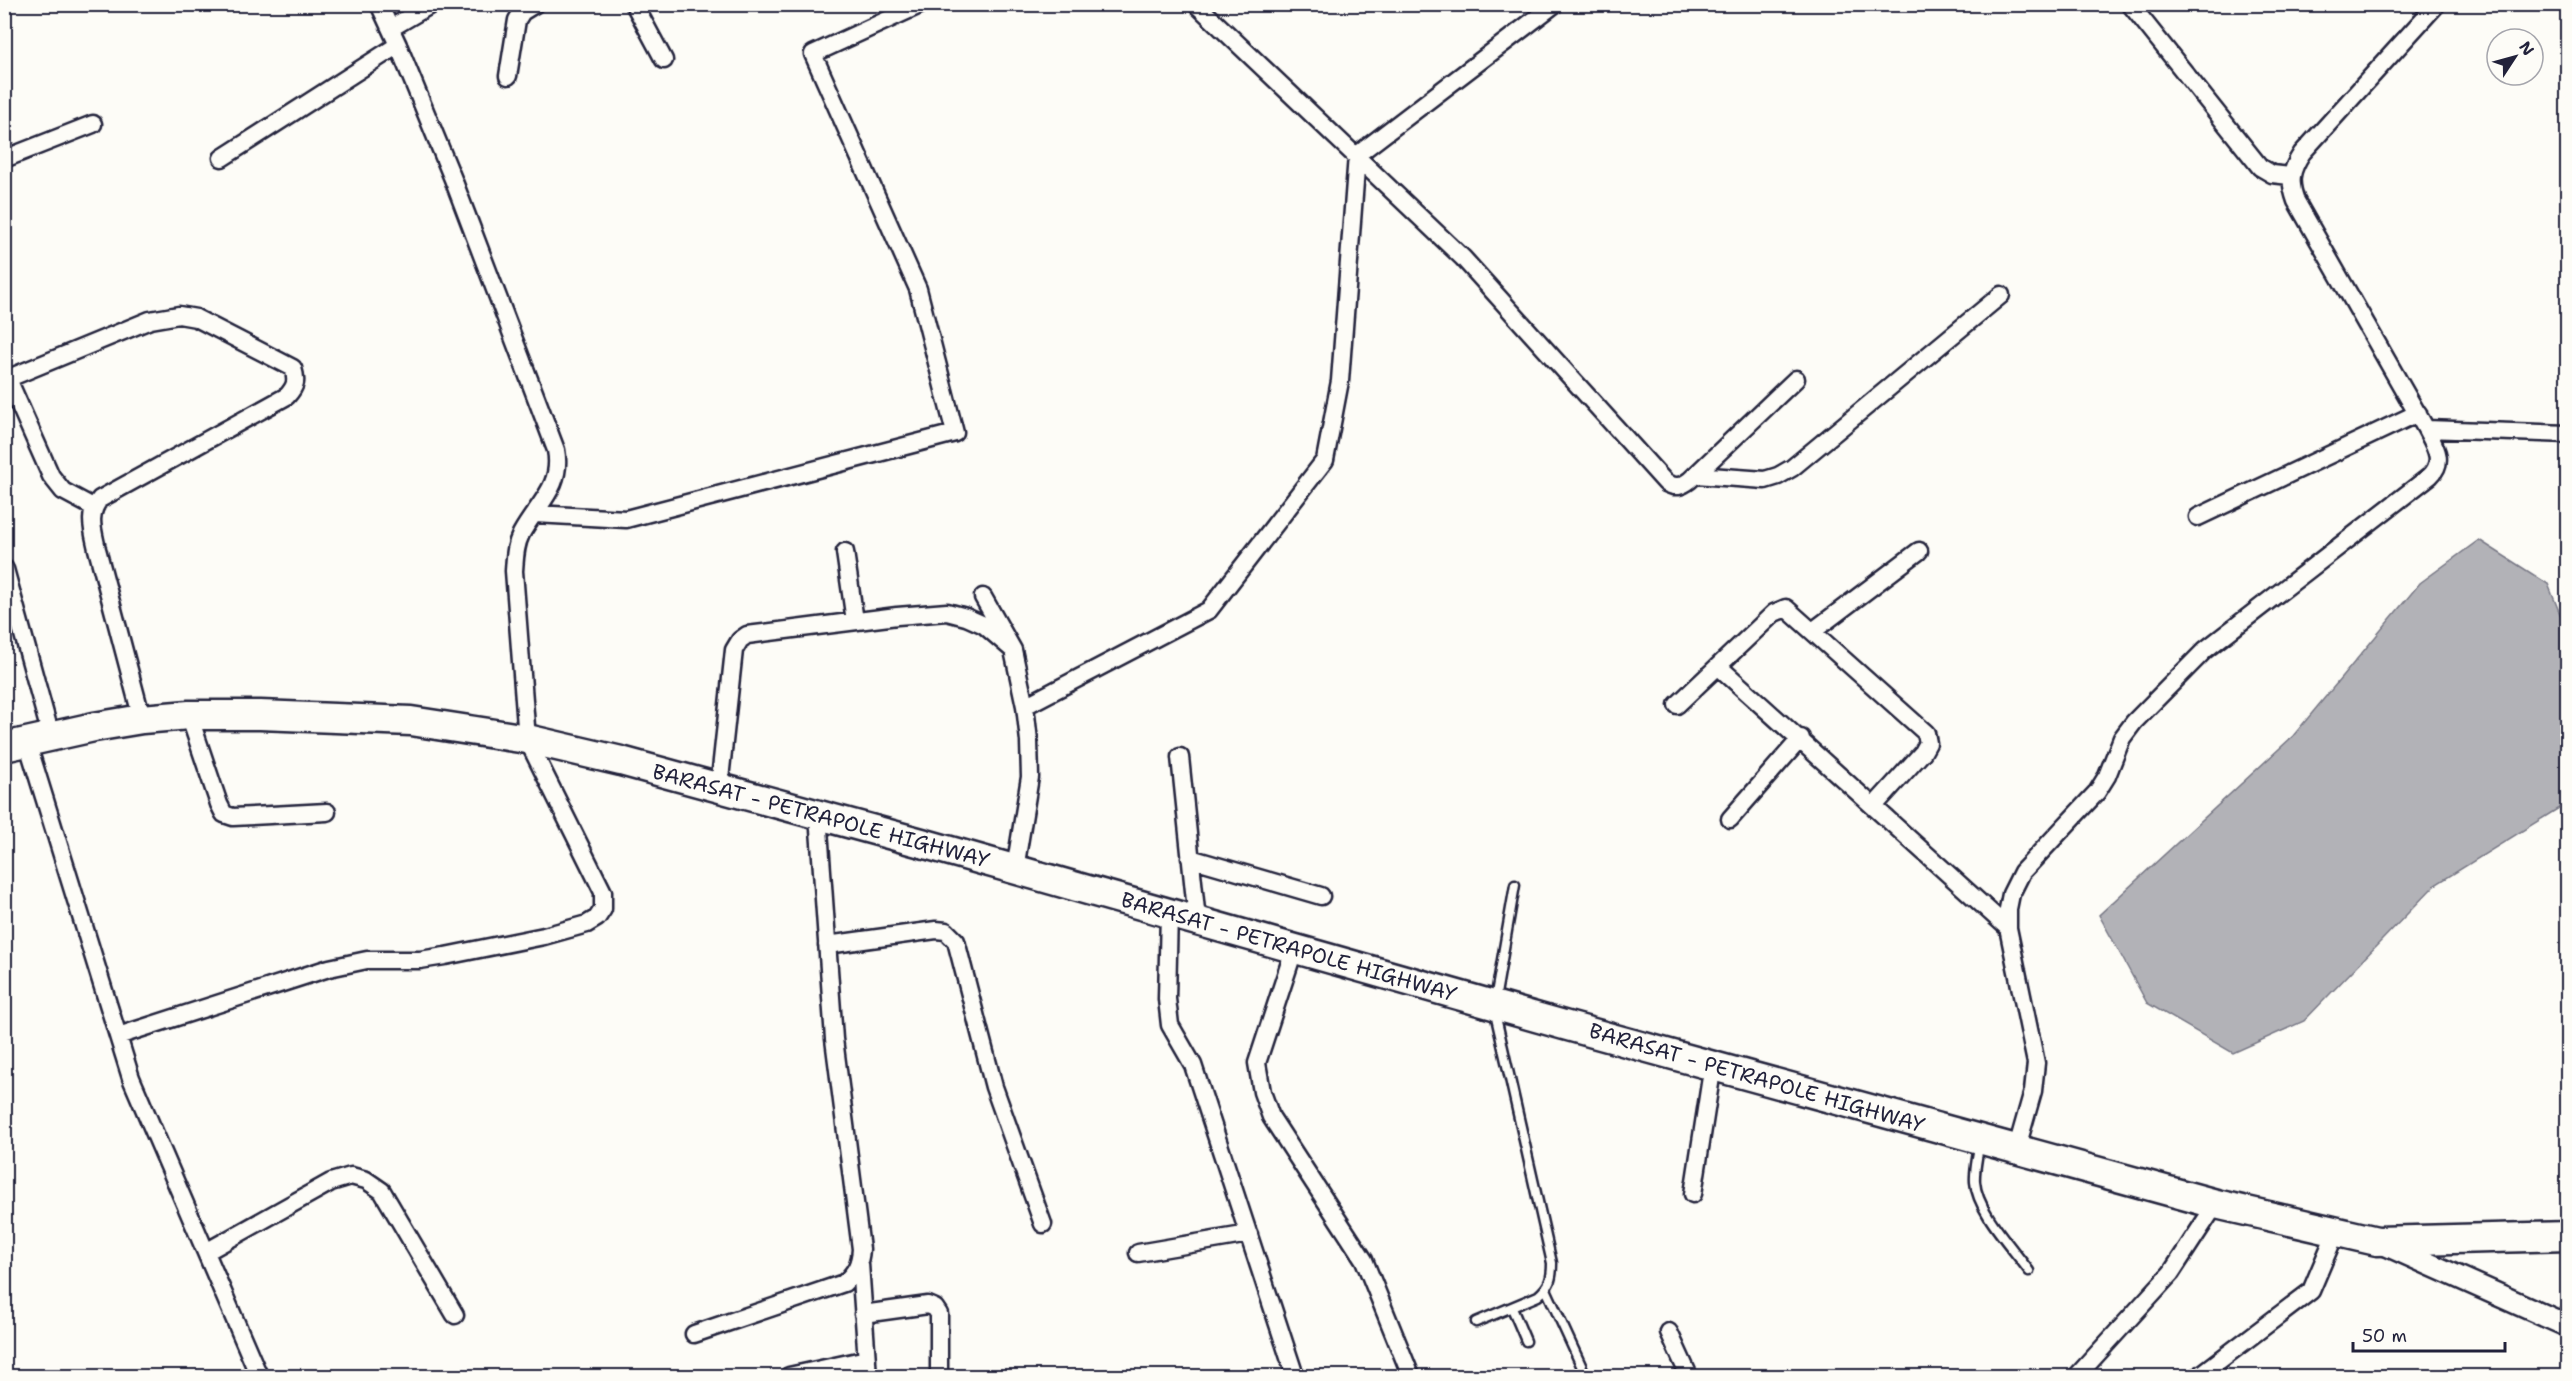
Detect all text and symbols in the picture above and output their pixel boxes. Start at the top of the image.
north arrow [2485,27,2545,87]
text: N [2515,37,2539,60]
street label: BARASAT - PETRAPOLE HIGHWAY [649,757,993,875]
street label: BARASAT - PETRAPOLE HIGHWAY [1118,886,1460,1008]
street label: BARASAT - PETRAPOLE HIGHWAY [1586,1017,1928,1139]
scale bar [2353,1315,2504,1353]
text: 50 m [2362,1324,2407,1348]

